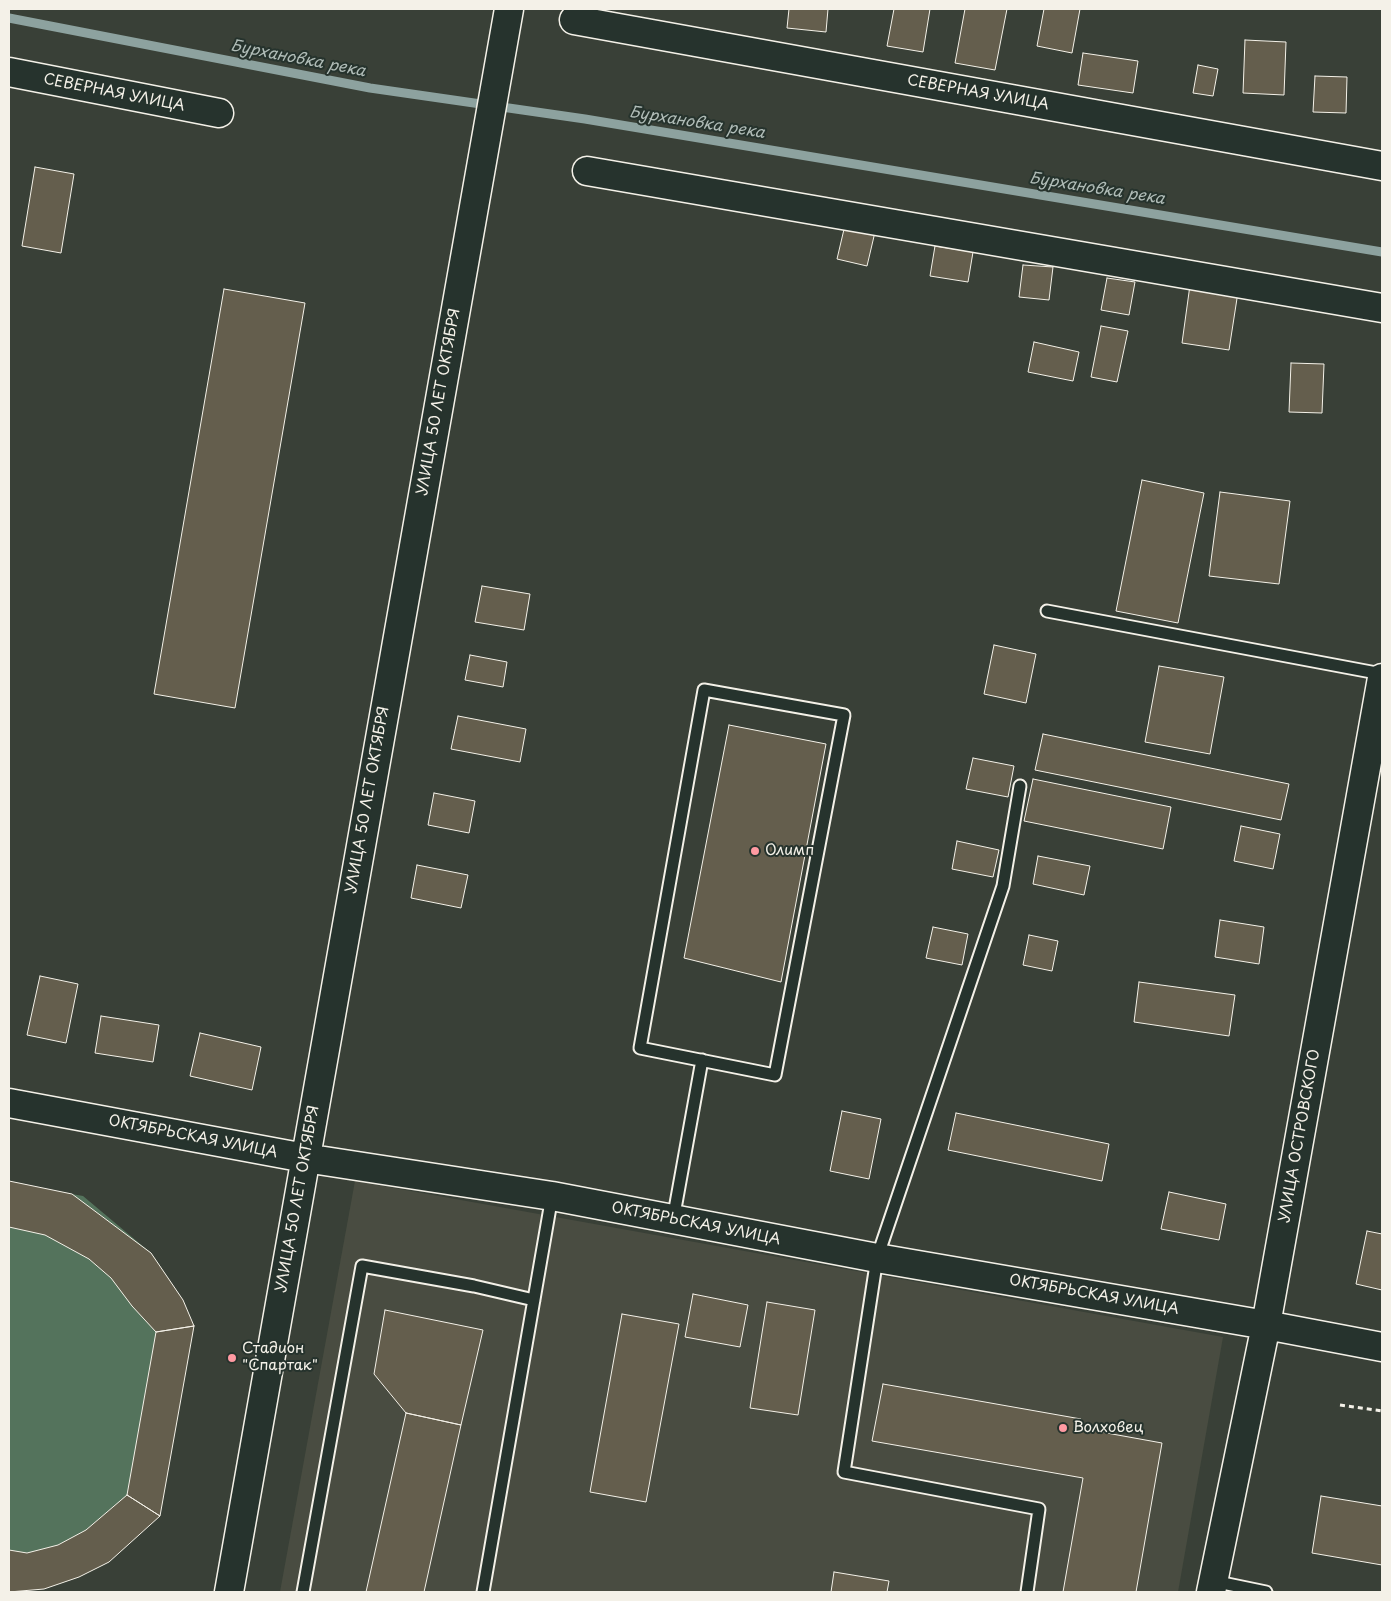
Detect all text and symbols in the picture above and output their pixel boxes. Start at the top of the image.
water label: Бурхановка река [229,37,367,81]
street label: СЕВЕРНАЯ УЛИЦА [42,70,186,116]
street label: СЕВЕРНАЯ УЛИЦА [906,72,1050,114]
water label: Бурхановка река [628,103,766,143]
water label: Бурхановка река [1028,169,1166,209]
street label: УЛИЦА 50 ЛЕТ ОКТЯБРЯ [414,307,464,497]
street label: УЛИЦА 50 ЛЕТ ОКТЯБРЯ [343,705,393,895]
place label: Олимп [765,842,814,860]
marker: Олимп [749,845,761,857]
street label: УЛИЦА ОСТРОВСКОГО [1276,1048,1324,1224]
street label: УЛИЦА 50 ЛЕТ ОКТЯБРЯ [273,1104,323,1294]
street label: ОКТЯБРЬСКАЯ УЛИЦА [107,1112,279,1162]
street label: ОКТЯБРЬСКАЯ УЛИЦА [610,1199,782,1249]
street label: ОКТЯБРЬСКАЯ УЛИЦА [1008,1271,1180,1319]
place label: Стадион "Спартак" [242,1340,318,1375]
marker: Стадион "Спартак" [226,1352,238,1364]
place label: Волховец [1073,1419,1143,1437]
marker: Волховец [1057,1422,1069,1434]

